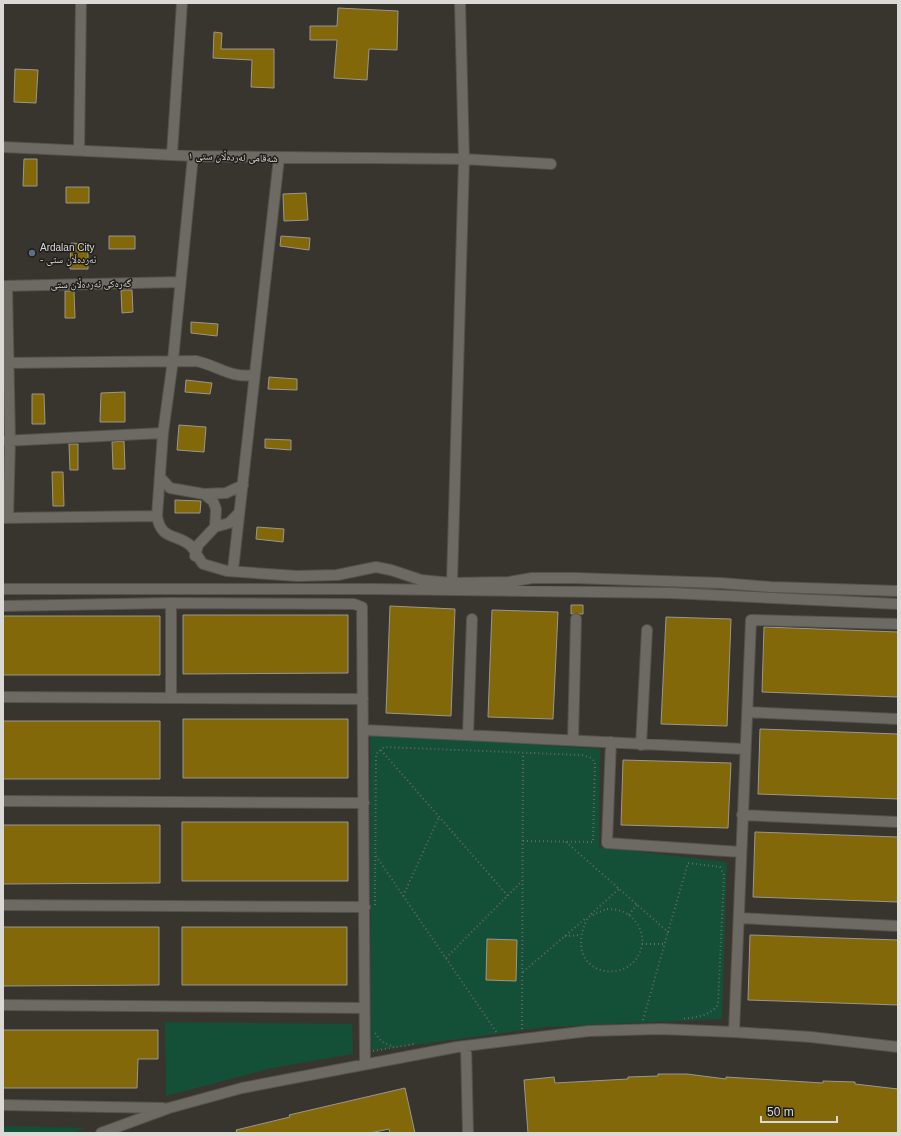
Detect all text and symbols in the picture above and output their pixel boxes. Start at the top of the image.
street label: شەقامی ئەردەڵان ستی ١ [188,149,278,165]
place label: Ardalan City - ئەردەڵان ستی [40,242,97,266]
marker: Ardalan City - ئەردەڵان ستی [27,248,37,258]
street label: گەرەکی ئەردەڵان ستی [51,276,132,291]
scale bar [761,1098,837,1124]
text: 50 m [767,1105,794,1119]

